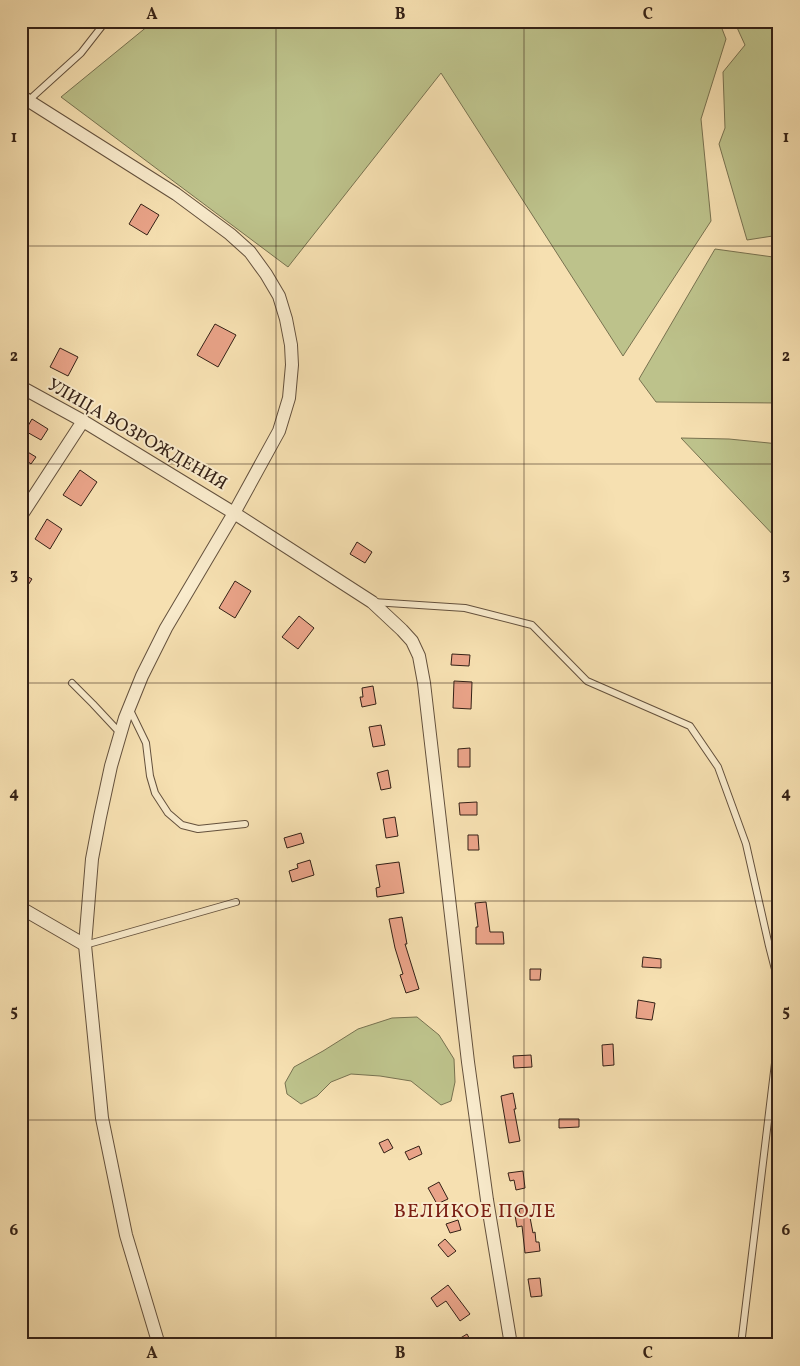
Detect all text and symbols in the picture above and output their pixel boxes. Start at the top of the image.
text: A [146,4,158,26]
text: B [395,4,406,26]
text: C [643,4,653,26]
text: 1 [11,127,17,149]
text: 1 [783,127,789,149]
text: 2 [10,346,18,368]
text: 2 [782,346,790,368]
street label: УЛИЦА ВОЗРОЖДЕНИЯ [42,373,232,497]
text: 3 [10,564,18,586]
text: 3 [782,564,790,586]
text: 4 [9,783,19,805]
text: 4 [781,783,791,805]
text: 5 [10,1001,18,1023]
text: 5 [782,1001,790,1023]
district label: ВЕЛИКОЕ ПОЛЕ [393,1198,557,1226]
text: 6 [10,1220,19,1242]
text: 6 [782,1220,791,1242]
text: A [146,1343,158,1365]
text: B [395,1343,406,1365]
text: C [643,1343,653,1365]

